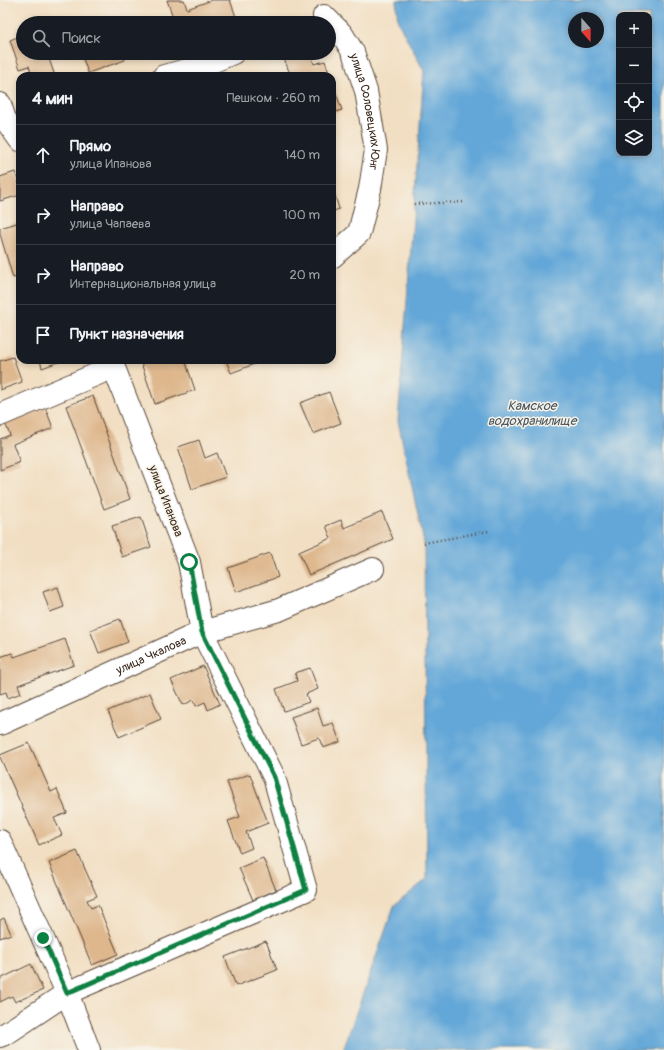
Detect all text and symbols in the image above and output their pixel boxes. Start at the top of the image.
north arrow [568,12,604,48]
map controls [616,12,652,156]
button: + [616,12,652,48]
search box [16,16,336,60]
icon: search [30,27,52,49]
text: Поиск [62,29,101,48]
button: − [616,48,652,84]
street label: улица Соловецких Юнг [346,51,383,171]
button: locate [616,84,652,120]
text: 4 мин [32,88,73,109]
text: Пешком · 260 m [226,90,320,106]
button: layers [616,120,652,156]
text: Прямо [70,137,111,156]
icon: ahead [32,144,54,166]
text: 140 m [284,147,320,163]
text: улица Ипанова [70,156,152,172]
text: Направо [70,197,124,216]
icon: right [32,204,54,226]
text: 100 m [283,207,320,223]
text: улица Чапаева [70,216,151,232]
text: Направо [70,257,124,276]
icon: right [32,264,54,286]
text: 20 m [289,267,320,283]
text: Интернациональная улица [70,276,216,292]
icon: arrive [32,324,54,346]
text: Пункт назначения [70,325,184,344]
water label: Камское водохранилище [488,398,578,429]
street label: улица Ипанова [145,462,186,539]
route start [180,553,198,571]
street label: улица Чкалова [113,633,189,679]
route end [34,929,52,947]

